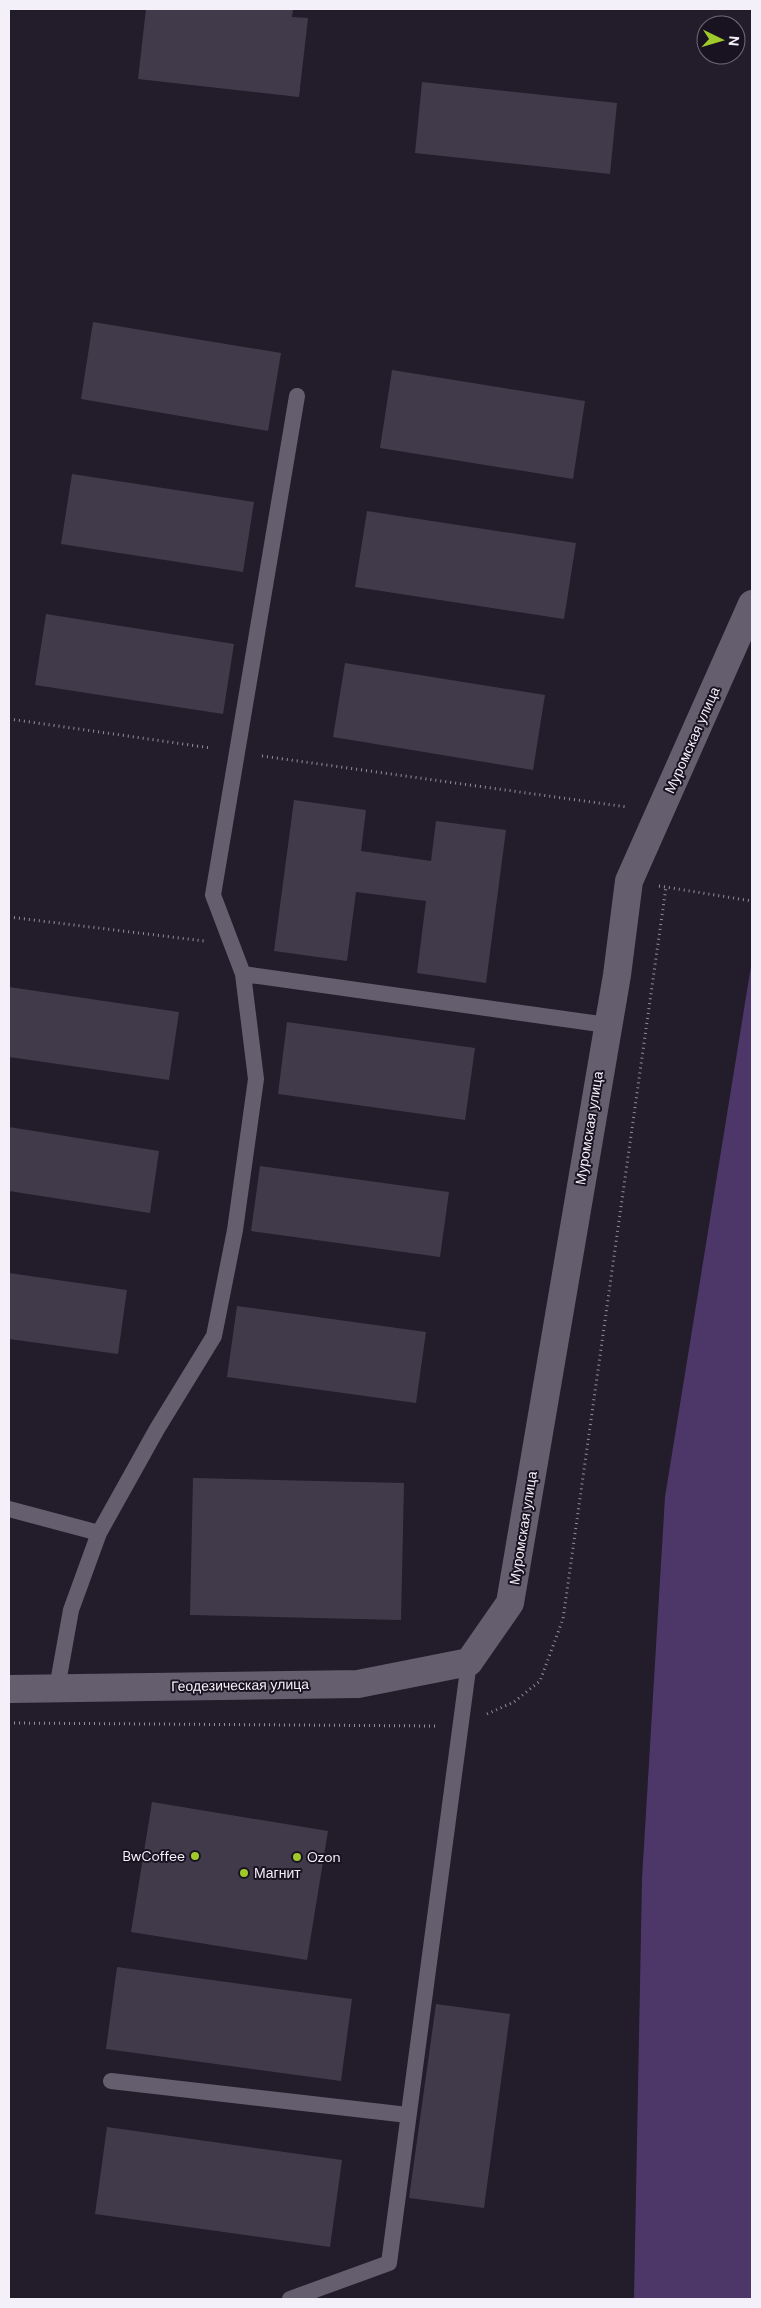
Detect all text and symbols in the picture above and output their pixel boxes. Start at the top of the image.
north arrow [696,15,746,65]
text: N [725,35,743,47]
street label: Муромская улица [660,684,724,796]
street label: Муромская улица [571,1070,607,1186]
street label: Муромская улица [505,1470,541,1586]
street label: Геодезическая улица [171,1675,309,1695]
place label: BwCoffee [122,1847,185,1865]
place label: Ozon [307,1848,341,1866]
marker: BwCoffee [189,1850,201,1862]
marker: Ozon [291,1851,303,1863]
place label: Магнит [254,1864,301,1882]
marker: Магнит [238,1867,250,1879]

